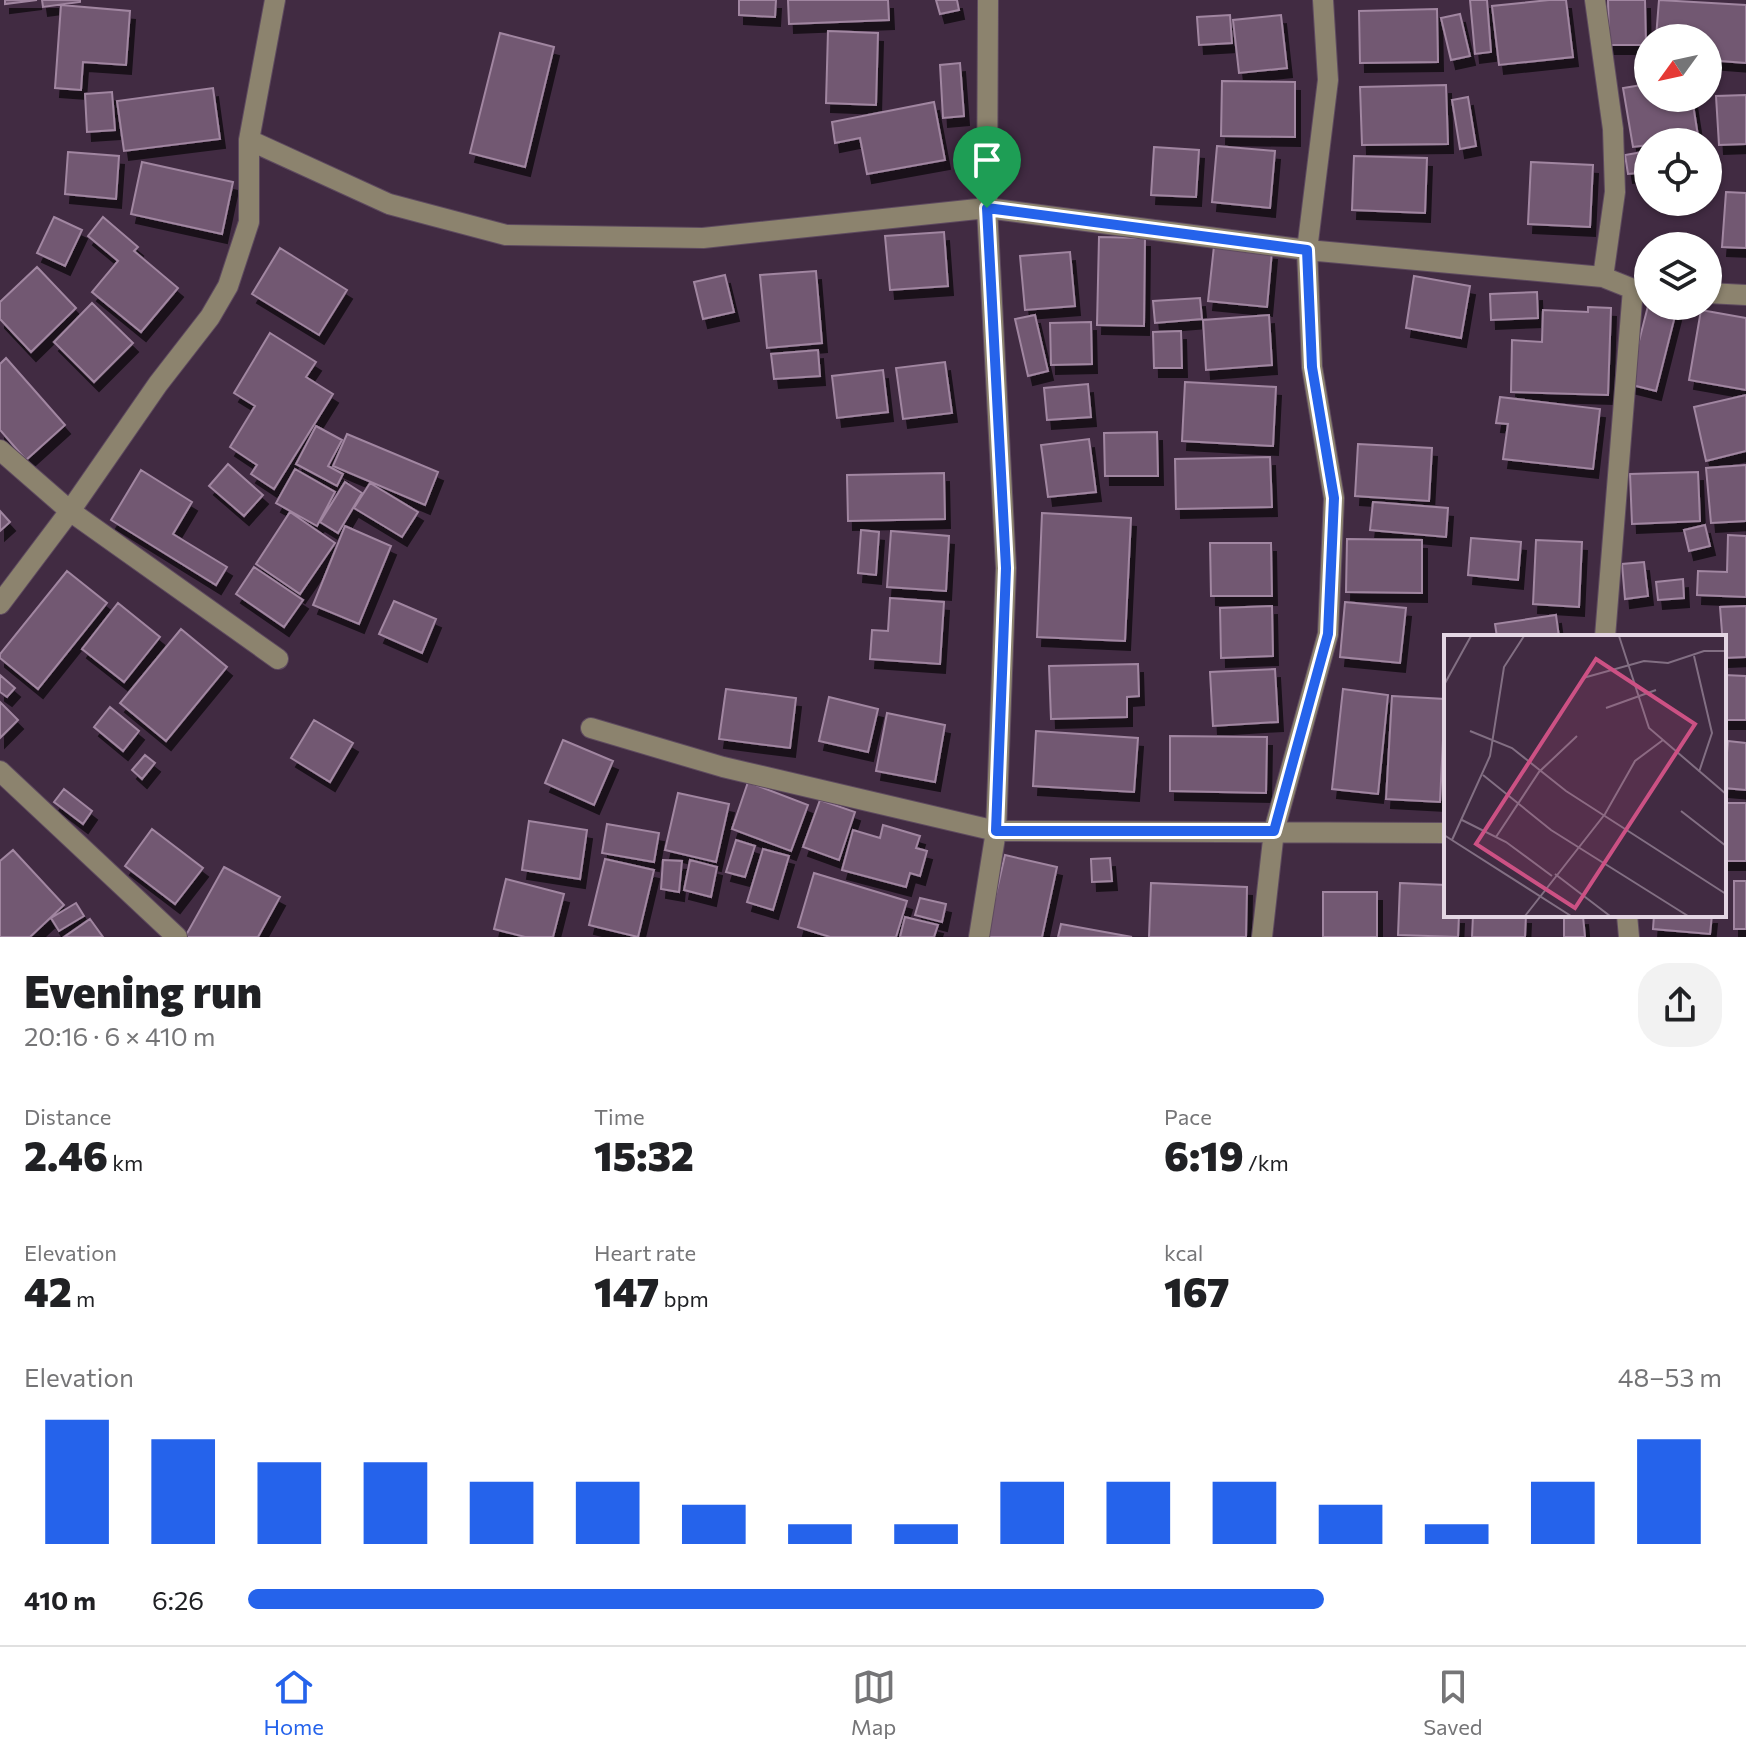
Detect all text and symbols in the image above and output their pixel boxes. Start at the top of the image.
north arrow [1634,24,1722,112]
map controls [1634,24,1722,320]
pin [953,126,1021,208]
button: locate [1634,128,1722,216]
icon: arrive [965,138,1009,182]
button: layers [1634,232,1722,320]
inset map [1444,635,1726,917]
text: Evening run [24,963,262,1017]
button: share [1638,963,1722,1047]
text: 20:16 · 6 × 410 m [24,1020,215,1051]
text: Distance [24,1103,111,1130]
text: Time [594,1103,645,1130]
text: Pace [1164,1103,1212,1130]
text: 2.46 [24,1130,108,1179]
text: 15:32 [594,1130,694,1179]
text: 6:19 [1164,1130,1244,1179]
text: km [108,1149,143,1176]
text: /km [1244,1149,1289,1176]
text: Elevation [24,1239,117,1266]
text: Heart rate [594,1239,696,1266]
text: kcal [1164,1239,1203,1266]
text: 42 [24,1266,72,1315]
text: 147 [594,1266,659,1315]
text: 167 [1164,1266,1230,1315]
text: m [72,1285,95,1312]
text: bpm [659,1285,709,1312]
text: Elevation [24,1361,134,1392]
text: 48–53 m [1618,1361,1722,1392]
text: 410 m [24,1584,96,1615]
text: 6:26 [152,1584,204,1615]
tab: Home [263,1665,324,1740]
tab: Map [851,1665,896,1740]
tab: Saved [1423,1665,1483,1740]

